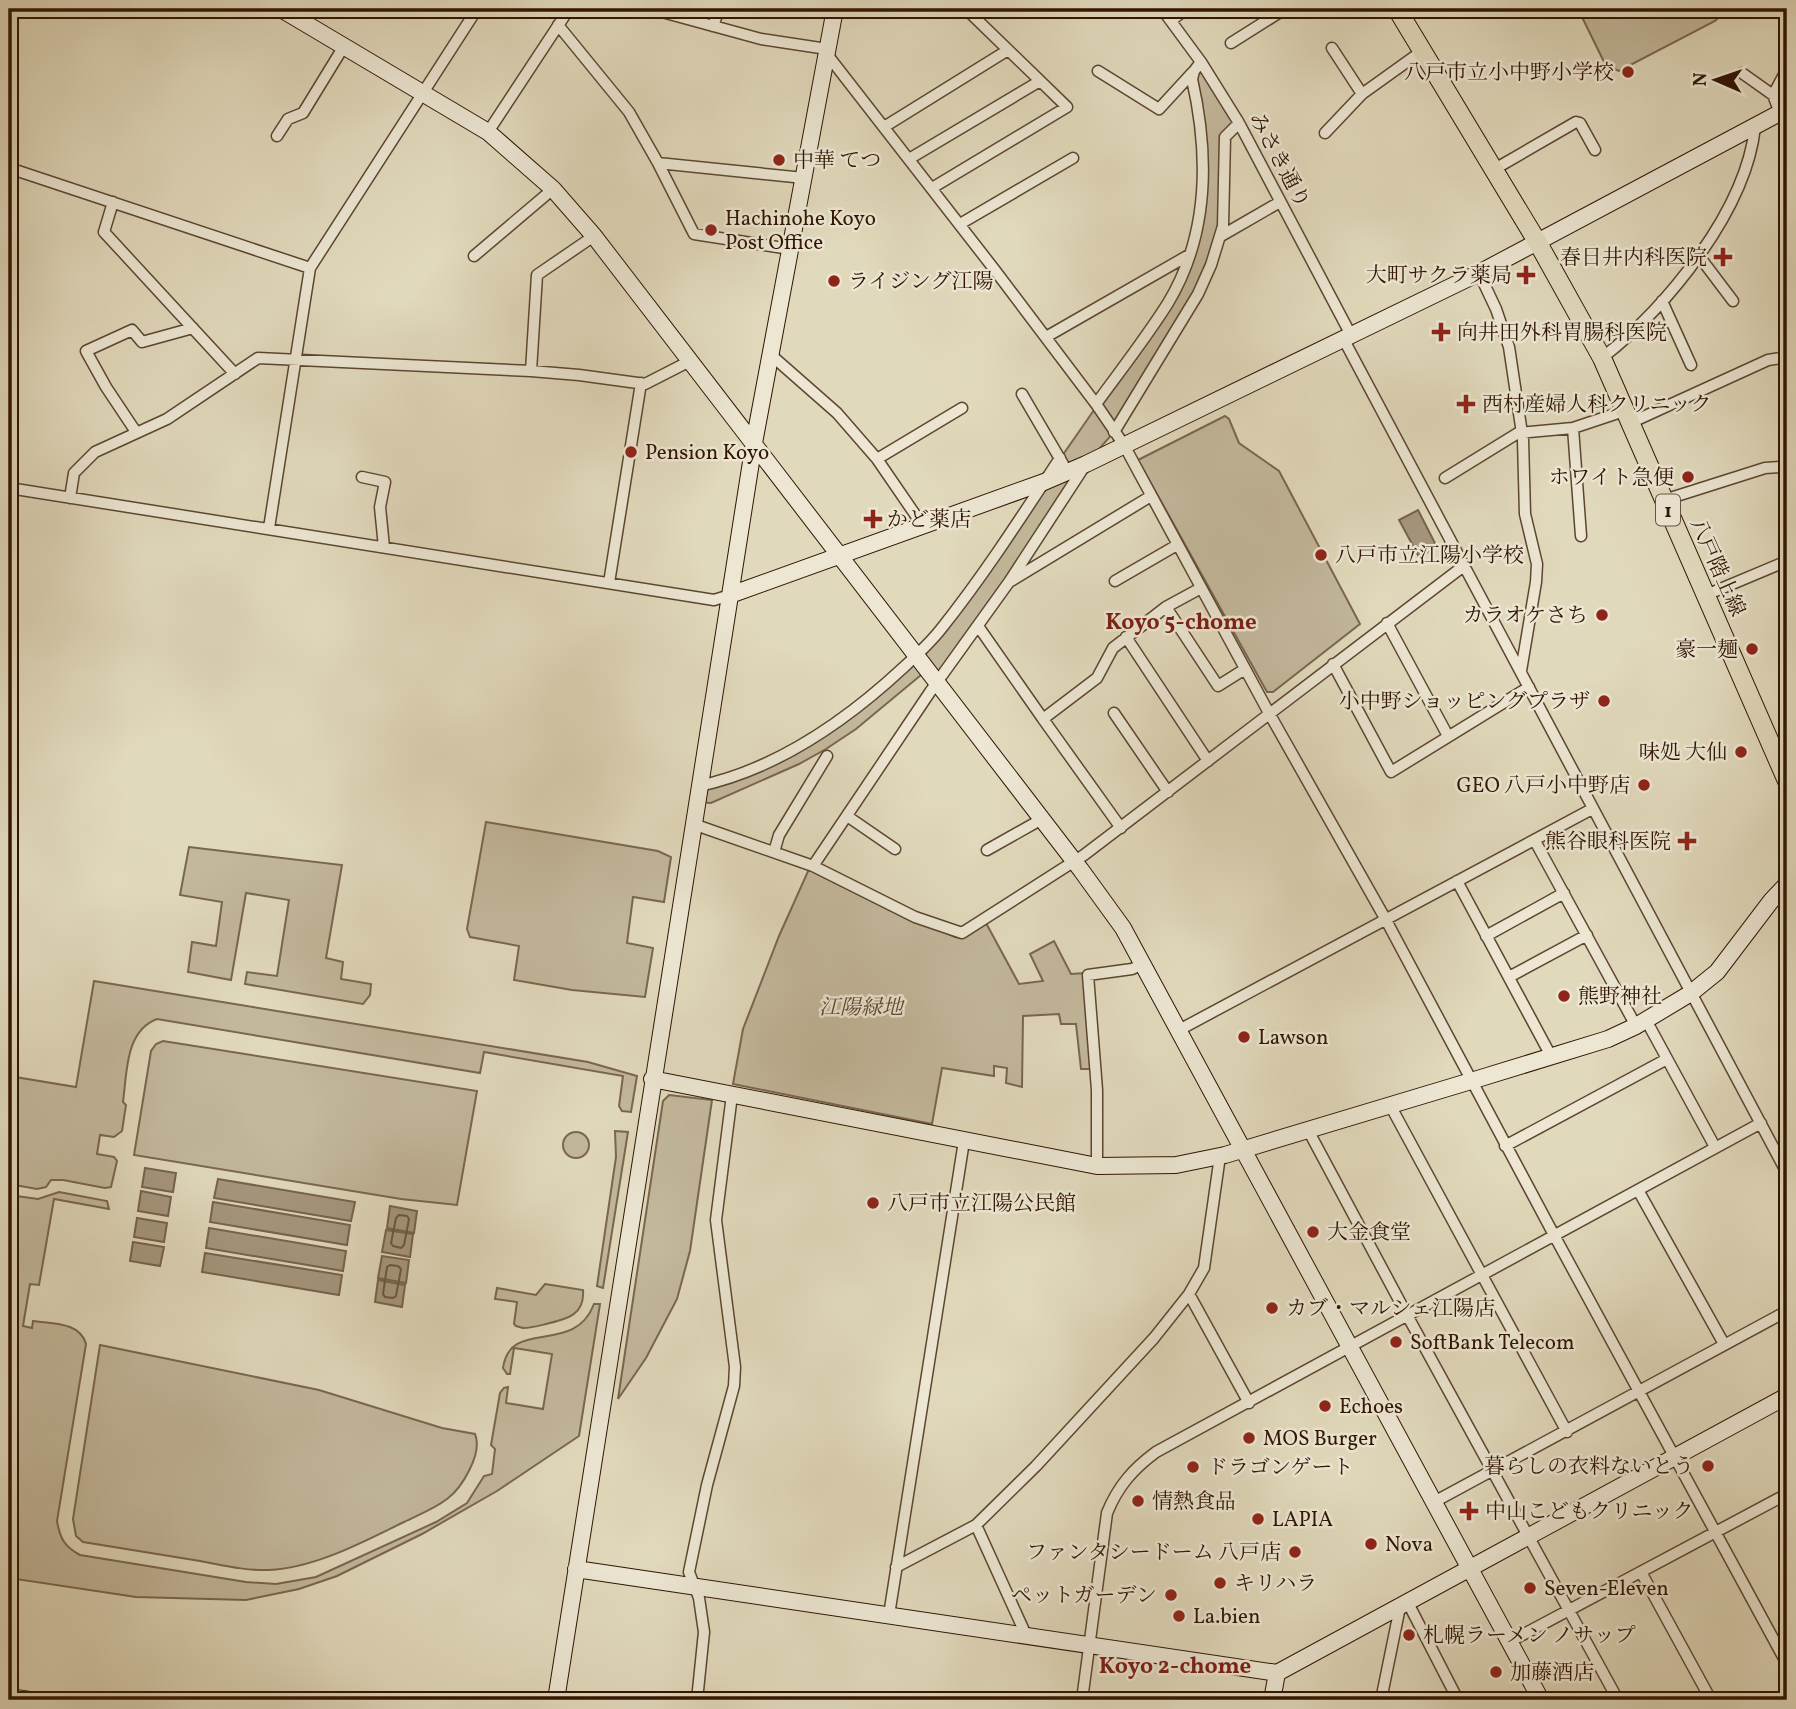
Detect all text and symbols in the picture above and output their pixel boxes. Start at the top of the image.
north arrow [1680,46,1750,116]
place label: 八戸市立小中野小学校 [1404,59,1614,88]
marker: 八戸市立小中野小学校 [1620,64,1636,80]
text: N [1688,72,1714,87]
street label: みさき通り [1241,108,1316,214]
place label: 中華 てつ [793,147,881,176]
marker: 中華 てつ [771,152,787,168]
place label: Hachinohe Koyo Post Office [725,205,876,258]
marker: Hachinohe Koyo Post Office [703,222,719,238]
place label: 春日井内科医院 [1560,244,1707,273]
marker: 春日井内科医院 [1713,247,1733,267]
place label: 大町サクラ薬局 [1366,262,1512,291]
marker: 大町サクラ薬局 [1518,267,1534,283]
place label: ライジング江陽 [848,268,993,297]
marker: ライジング江陽 [826,273,842,289]
place label: 向井田外科胃腸科医院 [1457,319,1667,348]
marker: 向井田外科胃腸科医院 [1431,322,1451,342]
place label: 西村産婦人科クリニック [1482,391,1712,420]
marker: 西村産婦人科クリニック [1456,394,1476,414]
place label: Pension Koyo [645,439,769,468]
marker: Pension Koyo [623,444,639,460]
place label: ホワイト急便 [1549,464,1674,493]
marker: ホワイト急便 [1680,469,1696,485]
road number: 1 [1656,495,1680,526]
place label: かど薬店 [887,506,971,535]
marker: かど薬店 [865,511,881,527]
street label: 八戸階上線 [1682,514,1751,621]
place label: 八戸市立江陽小学校 [1335,542,1524,571]
marker: 八戸市立江陽小学校 [1313,547,1329,563]
place label: カラオケさち [1462,602,1588,631]
district label: Koyo 5-chome [1105,607,1257,639]
marker: カラオケさち [1594,607,1610,623]
place label: 豪一麺 [1675,636,1738,665]
marker: 豪一麺 [1744,641,1760,657]
place label: 小中野ショッピングプラザ [1339,688,1590,717]
marker: 小中野ショッピングプラザ [1596,693,1612,709]
place label: 味処 大仙 [1639,739,1727,768]
marker: 味処 大仙 [1733,744,1749,760]
place label: GEO 八戸小中野店 [1456,772,1630,801]
marker: GEO 八戸小中野店 [1636,777,1652,793]
place label: 熊谷眼科医院 [1545,828,1671,857]
marker: 熊谷眼科医院 [1677,831,1697,851]
place label: 熊野神社 [1578,983,1662,1012]
marker: 熊野神社 [1556,988,1572,1004]
park label: 江陽緑地 [819,994,905,1023]
place label: Lawson [1258,1024,1329,1053]
marker: Lawson [1236,1029,1252,1045]
place label: 八戸市立江陽公民館 [887,1190,1076,1219]
marker: 八戸市立江陽公民館 [865,1195,881,1211]
place label: 大金食堂 [1327,1219,1411,1248]
marker: 大金食堂 [1305,1224,1321,1240]
place label: カブ・マルシェ江陽店 [1286,1295,1495,1324]
marker: カブ・マルシェ江陽店 [1264,1300,1280,1316]
place label: SoftBank Telecom [1410,1329,1574,1358]
marker: SoftBank Telecom [1388,1334,1404,1350]
place label: Echoes [1339,1393,1403,1422]
marker: Echoes [1317,1398,1333,1414]
place label: MOS Burger [1263,1425,1377,1454]
marker: MOS Burger [1241,1430,1257,1446]
place label: 暮らしの衣料ないとう [1484,1453,1694,1482]
place label: ドラゴンゲート [1207,1454,1354,1483]
marker: 暮らしの衣料ないとう [1700,1458,1716,1474]
marker: ドラゴンゲート [1185,1459,1201,1475]
place label: 情熱食品 [1152,1488,1236,1517]
marker: 情熱食品 [1130,1493,1146,1509]
place label: 中山こどもクリニック [1485,1498,1694,1527]
marker: 中山こどもクリニック [1459,1501,1479,1521]
place label: LAPIA [1272,1506,1333,1535]
marker: LAPIA [1250,1511,1266,1527]
place label: Nova [1385,1531,1433,1560]
marker: Nova [1363,1536,1379,1552]
place label: ファンタシードーム 八戸店 [1026,1539,1281,1568]
marker: ファンタシードーム 八戸店 [1287,1544,1303,1560]
place label: キリハラ [1234,1570,1317,1599]
marker: キリハラ [1212,1575,1228,1591]
place label: Seven-Eleven [1544,1575,1669,1604]
marker: Seven-Eleven [1522,1580,1538,1596]
place label: ペットガーデン [1011,1582,1157,1611]
marker: ペットガーデン [1163,1587,1179,1603]
place label: La.bien [1193,1603,1260,1632]
marker: La.bien [1171,1608,1187,1624]
place label: 札幌ラーメン ノサップ [1423,1622,1636,1651]
marker: 札幌ラーメン ノサップ [1401,1627,1417,1643]
district label: Koyo 2-chome [1099,1651,1251,1683]
place label: 加藤酒店 [1510,1659,1594,1688]
marker: 加藤酒店 [1488,1664,1504,1680]

